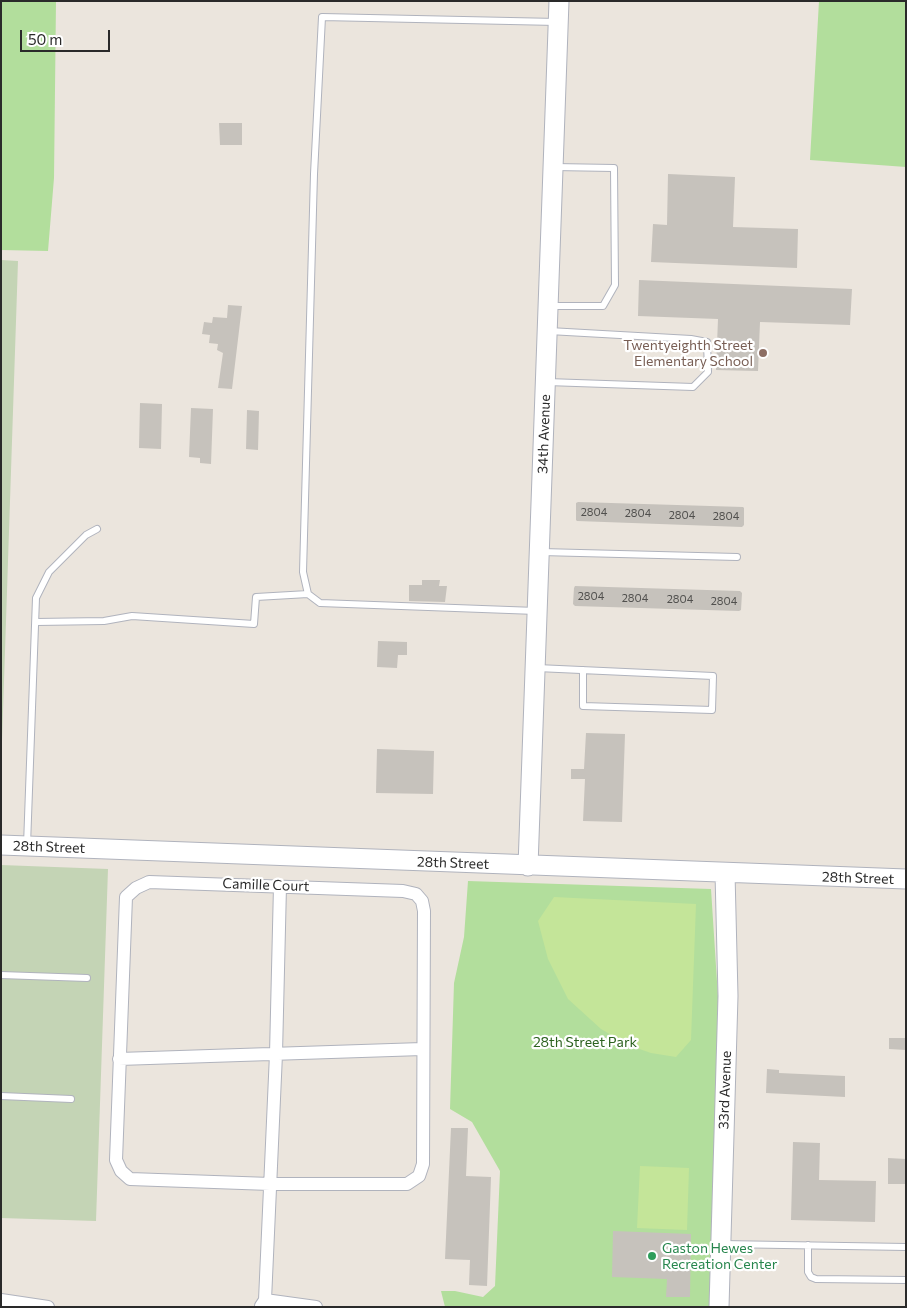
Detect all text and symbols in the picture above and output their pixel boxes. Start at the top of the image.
scale bar [22,20,112,52]
text: 50 m [28,30,62,48]
place label: Twentyeighth Street Elementary School [623,337,753,370]
marker: Twentyeighth Street Elementary School [757,347,769,359]
street label: 34th Avenue [534,394,554,474]
house number: 2804 [581,505,607,519]
house number: 2804 [625,506,651,520]
house number: 2804 [669,508,695,522]
house number: 2804 [713,509,739,523]
house number: 2804 [578,589,604,603]
house number: 2804 [622,591,648,605]
house number: 2804 [667,592,693,606]
house number: 2804 [711,594,737,608]
street label: 28th Street [13,837,85,857]
street label: 28th Street [417,853,489,873]
street label: 28th Street [822,868,894,888]
street label: Camille Court [222,875,310,895]
park label: 28th Street Park [533,1034,637,1050]
street label: 33rd Avenue [715,1050,735,1130]
place label: Gaston Hewes Recreation Center [662,1240,777,1272]
marker: Gaston Hewes Recreation Center [646,1250,658,1262]

